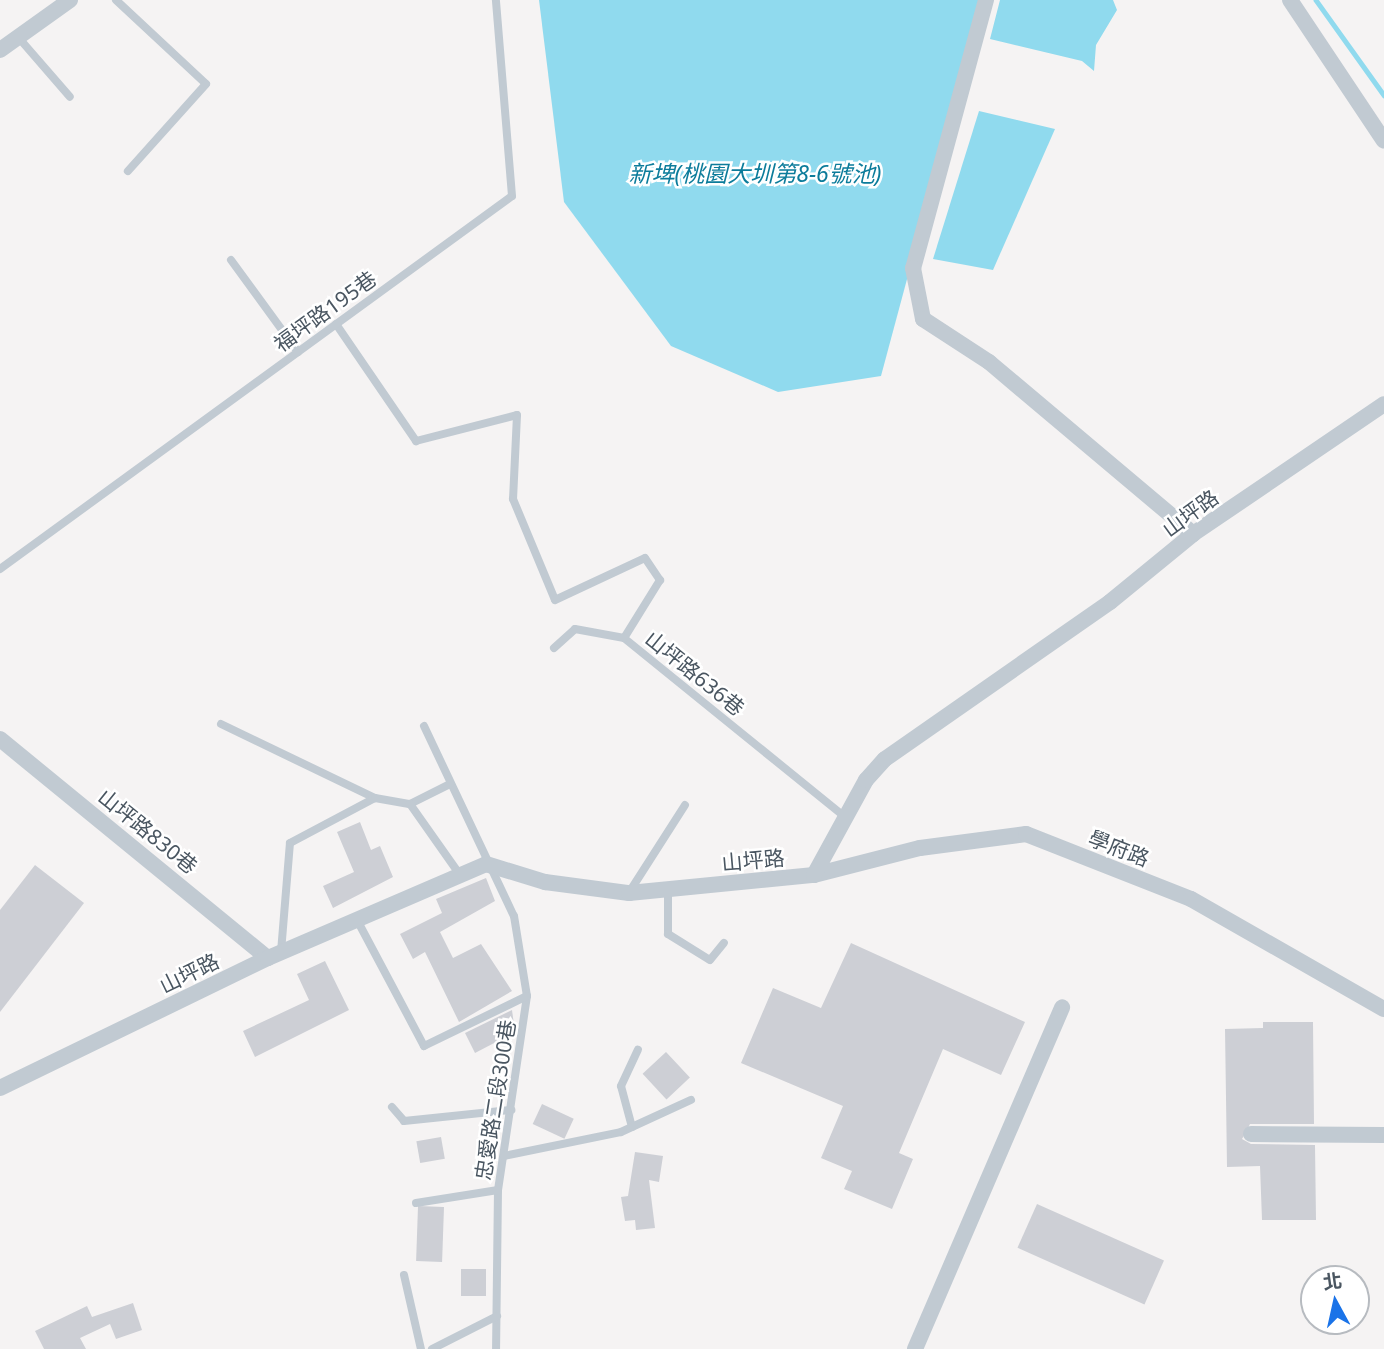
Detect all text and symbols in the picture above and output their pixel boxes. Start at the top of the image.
water label: 新埤(桃園大圳第8-6號池) [629,159,881,187]
street label: 福坪路195巷 [269,266,381,356]
street label: 山坪路 [1157,484,1223,542]
street label: 山坪路636巷 [640,625,750,721]
street label: 山坪路830巷 [93,783,203,879]
street label: 學府路 [1085,825,1153,871]
street label: 山坪路 [721,845,785,875]
street label: 山坪路 [155,948,223,998]
street label: 忠愛路二段300巷 [470,1018,520,1182]
north arrow [1300,1265,1370,1335]
text: 北 [1321,1267,1344,1295]

